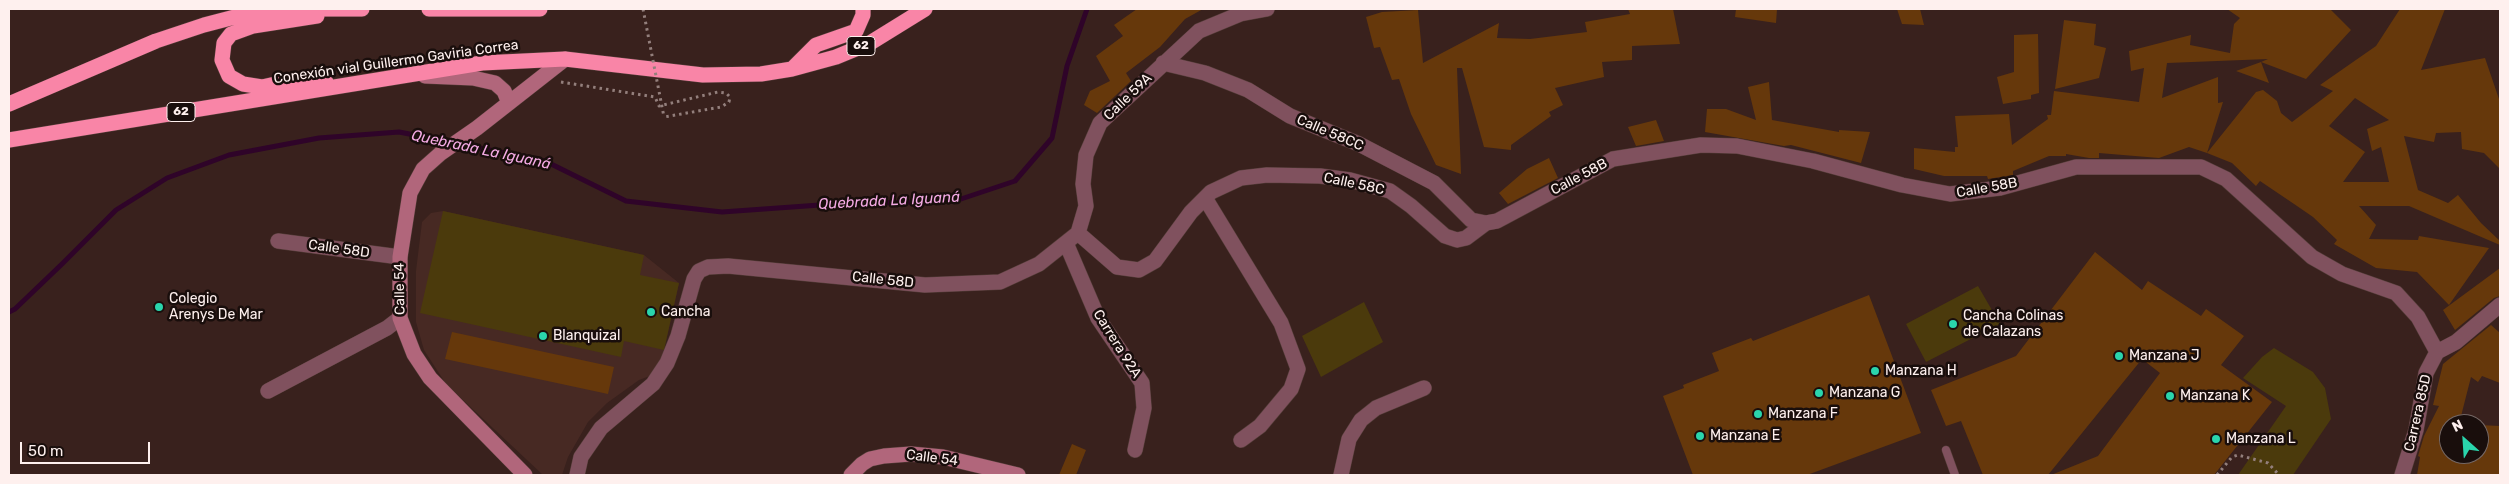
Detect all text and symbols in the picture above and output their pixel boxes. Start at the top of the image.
road number: 62 [847,36,875,56]
street label: Conexión vial Guillermo Gaviria Correa [273,37,519,87]
street label: Calle 59A [1100,70,1156,124]
road number: 62 [167,102,195,121]
street label: Calle 58CC [1294,111,1366,155]
water label: Quebrada La Iguaná [410,126,552,174]
street label: Calle 58B [1548,155,1610,199]
street label: Calle 58C [1322,169,1386,199]
street label: Calle 58B [1955,174,2019,202]
water label: Quebrada La Iguaná [818,188,960,214]
street label: Calle 58D [307,236,371,262]
street label: Calle 54 [391,263,409,315]
street label: Calle 58D [851,268,915,292]
place label: Colegio Arenys De Mar [169,291,263,324]
marker: Colegio Arenys De Mar [153,301,165,313]
place label: Cancha [661,304,711,320]
marker: Cancha [645,306,657,318]
street label: Carrera 92A [1089,307,1145,381]
place label: Cancha Colinas de Calazans [1963,308,2063,341]
marker: Cancha Colinas de Calazans [1947,318,1959,330]
place label: Blanquizal [553,328,620,344]
marker: Blanquizal [537,330,549,342]
place label: Manzana J [2129,348,2200,364]
marker: Manzana J [2113,350,2125,362]
place label: Manzana H [1885,363,1957,379]
marker: Manzana H [1869,365,1881,377]
street label: Carrera 85D [2401,373,2435,453]
place label: Manzana G [1829,385,1900,401]
marker: Manzana G [1813,387,1825,399]
place label: Manzana K [2180,388,2250,404]
marker: Manzana K [2164,390,2176,402]
place label: Manzana F [1768,406,1838,422]
marker: Manzana F [1752,408,1764,420]
north arrow [2439,414,2489,464]
text: N [2449,416,2466,436]
place label: Manzana E [1710,428,1780,444]
marker: Manzana E [1694,430,1706,442]
place label: Manzana L [2226,431,2296,447]
scale bar [22,432,152,464]
marker: Manzana L [2210,433,2222,445]
text: 50 m [28,442,63,460]
street label: Calle 54 [905,446,959,470]

